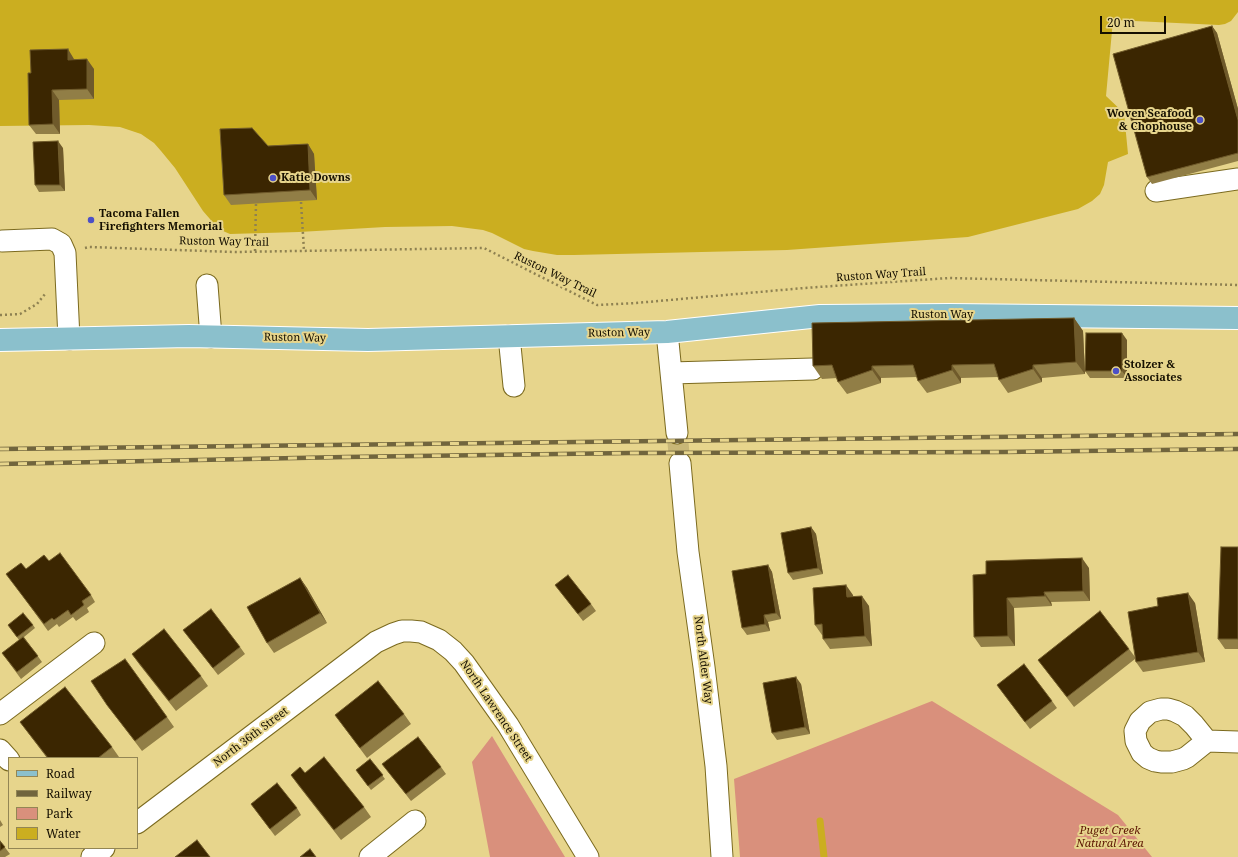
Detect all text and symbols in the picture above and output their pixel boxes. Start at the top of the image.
scale bar [1102,8,1168,34]
text: 20 m [1107,14,1135,31]
place label: Woven Seafood & Chophouse [1107,107,1192,133]
marker: Woven Seafood & Chophouse [1195,115,1205,125]
place label: Katie Downs [281,171,350,185]
marker: Katie Downs [268,173,278,183]
place label: Tacoma Fallen Firefighters Memorial [99,207,222,233]
marker: Tacoma Fallen Firefighters Memorial [86,215,96,225]
street label: Ruston Way Trail [179,235,269,249]
street label: Ruston Way Trail [512,249,598,301]
street label: Ruston Way Trail [836,265,926,285]
street label: Ruston Way [911,308,973,322]
street label: Ruston Way [588,326,650,340]
street label: Ruston Way [264,331,326,345]
place label: Stolzer & Associates [1124,358,1182,384]
marker: Stolzer & Associates [1111,366,1121,376]
street label: North Alder Way [691,615,715,705]
street label: North Lawrence Street [457,658,535,764]
street label: North 36th Street [211,705,291,769]
legend [8,757,138,849]
text: Road [46,765,75,782]
text: Railway [46,785,92,802]
text: Park [46,805,73,822]
park label: Puget Creek Natural Area [1076,824,1144,850]
text: Water [46,825,81,842]

